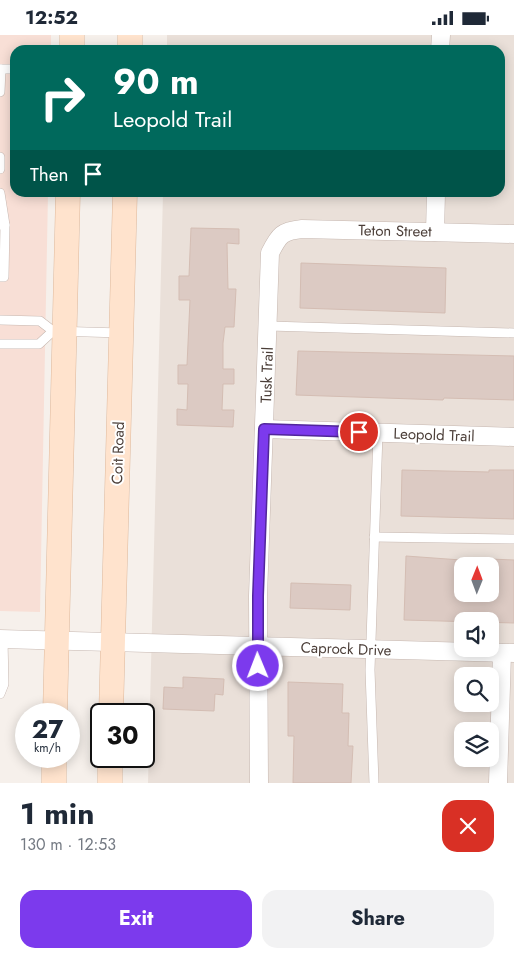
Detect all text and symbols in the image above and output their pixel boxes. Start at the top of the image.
text: 12:52 [25,4,78,31]
text: 90 m [113,57,199,107]
icon: right [30,65,95,130]
text: Leopold Trail [113,103,232,135]
icon: arrive [79,160,107,188]
text: Then [30,161,69,188]
street label: Teton Street [358,219,432,243]
street label: Tusk Trail [255,346,279,404]
pin [338,411,380,453]
icon: arrive [345,418,373,446]
street label: Coit Road [106,421,130,485]
street label: Leopold Trail [393,423,475,447]
north arrow [454,557,499,603]
map controls [454,557,499,767]
button: sound [454,612,499,657]
street label: Caprock Drive [300,636,392,662]
position arrow [231,639,283,691]
button: search [454,667,499,712]
speed limit sign: 30 [90,703,155,768]
text: 27 [32,711,63,747]
button: layers [454,722,499,767]
text: km/h [34,739,61,757]
text: 1 min [20,792,94,835]
button: close [442,800,494,852]
text: 130 m · 12:53 [20,833,116,856]
button: Exit [20,890,252,948]
button: Share [262,890,494,948]

